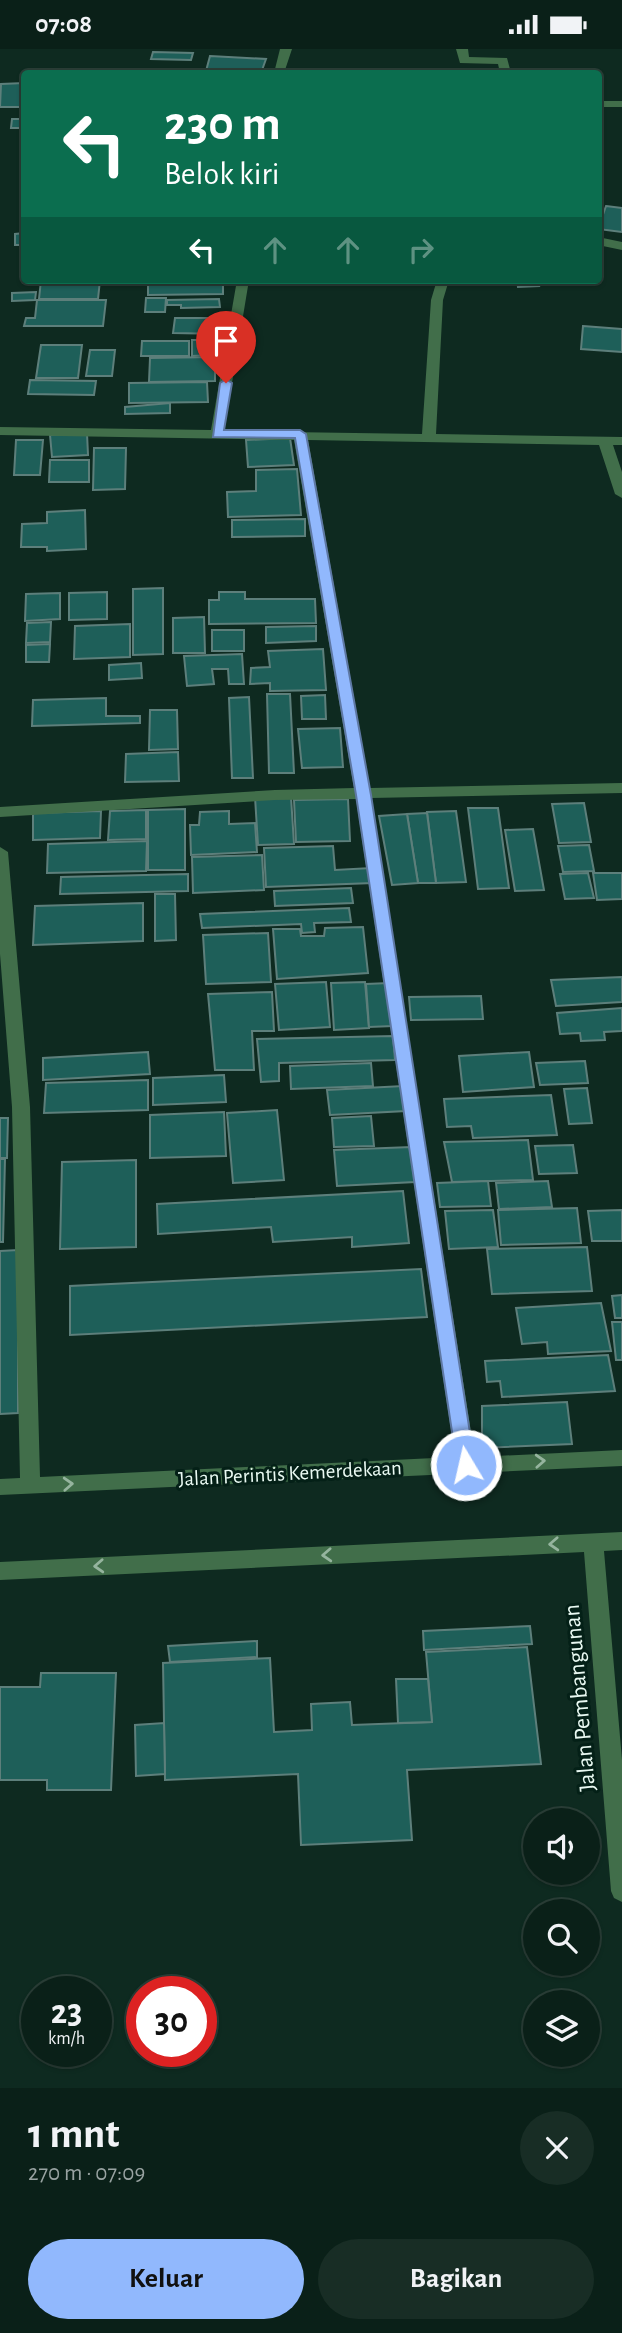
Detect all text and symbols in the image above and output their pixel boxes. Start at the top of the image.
text: 07:08 [35,11,92,37]
icon: left [49,98,140,189]
text: 230 m [164,100,281,149]
text: Belok kiri [164,158,280,190]
icon: left [183,231,221,269]
icon: ahead [256,231,294,269]
icon: ahead [329,231,367,269]
icon: right [402,231,440,269]
pin [196,311,256,383]
icon: arrive [207,322,245,360]
position arrow [429,1428,503,1502]
one-way arrow [535,1454,546,1469]
street label: Jalan Perintis Kemerdekaan [178,1457,402,1490]
one-way arrow [63,1476,74,1491]
one-way arrow [548,1536,559,1551]
one-way arrow [321,1547,332,1562]
one-way arrow [94,1559,105,1574]
street label: Jalan Pembangunan [560,1603,600,1792]
map controls [523,1808,600,2067]
button: sound [523,1808,600,1885]
button: search [523,1899,600,1976]
speed limit sign: 30 [126,1976,217,2067]
button: layers [523,1990,600,2067]
text: 23 [51,1995,82,2030]
text: km/h [48,2030,85,2048]
button: close [520,2111,594,2185]
text: 1 mnt [28,2113,120,2155]
text: 270 m · 07:09 [28,2162,145,2185]
button: Keluar [28,2239,304,2319]
button: Bagikan [318,2239,594,2319]

